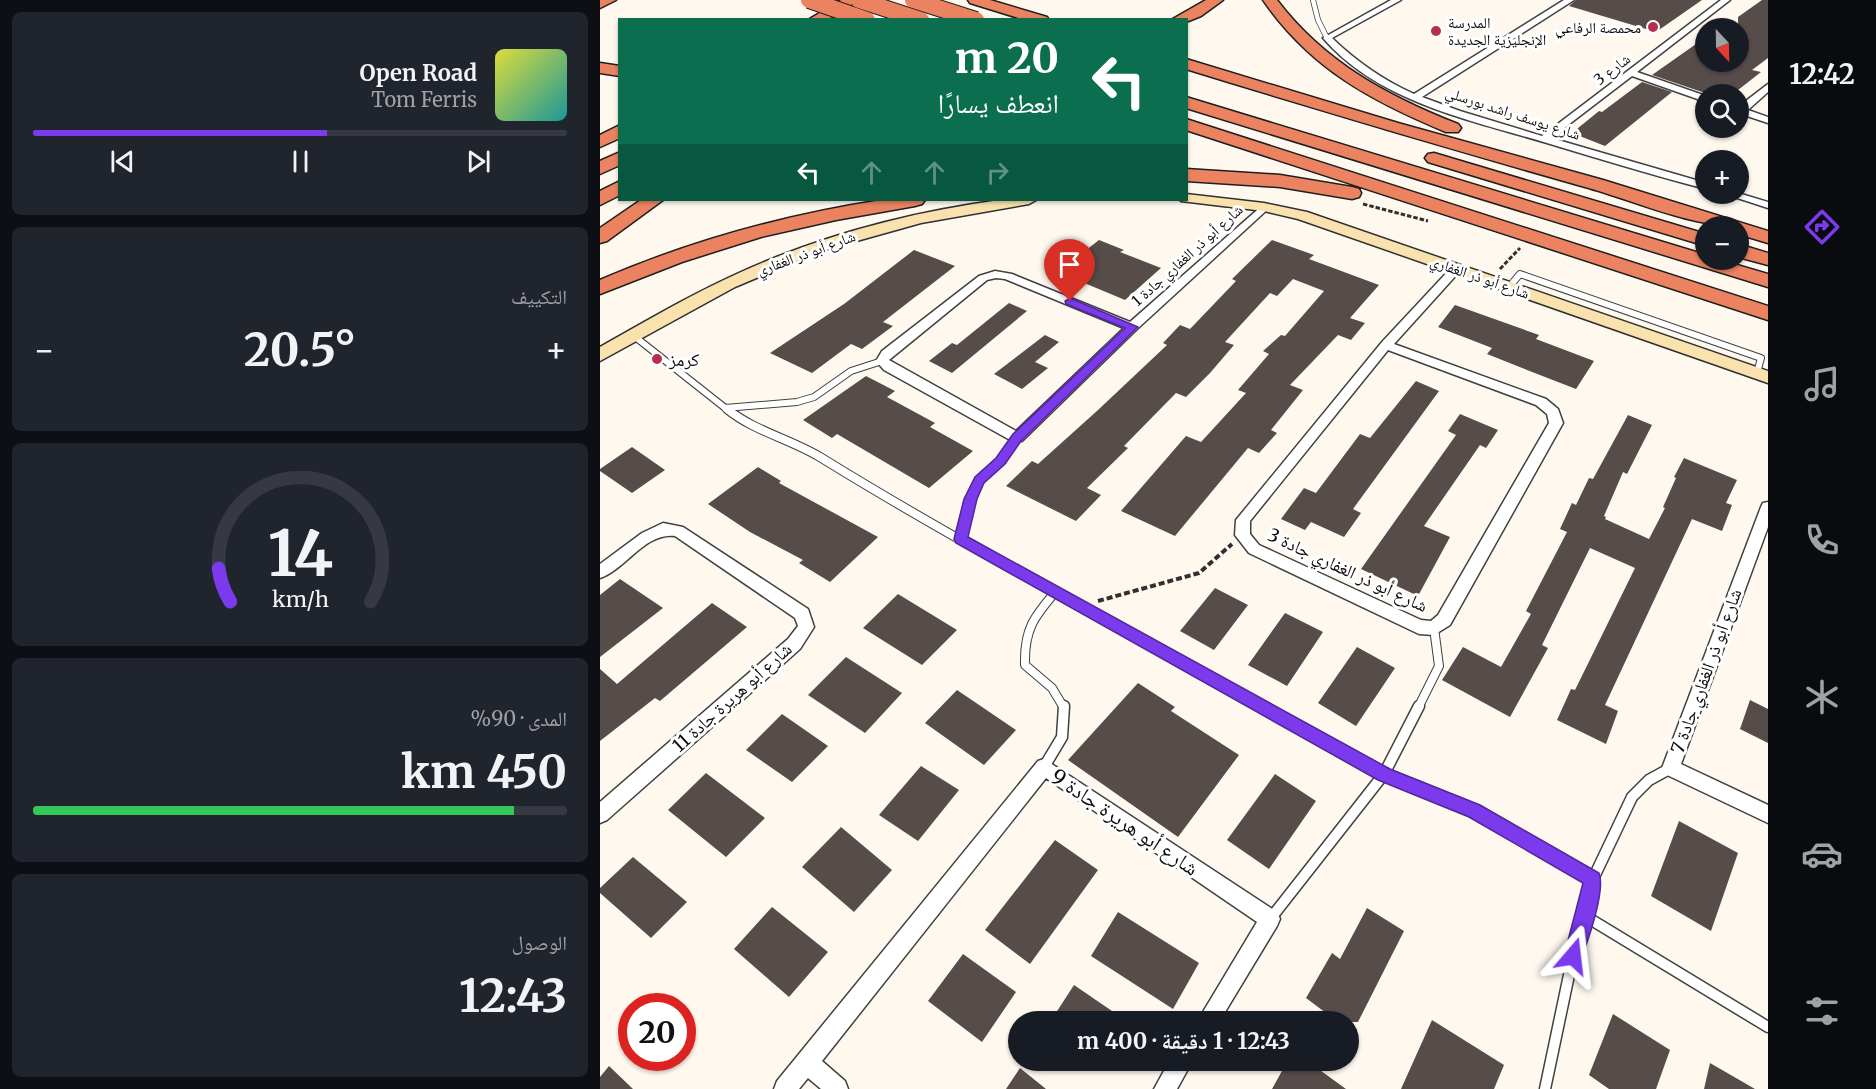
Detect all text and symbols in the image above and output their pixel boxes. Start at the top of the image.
place label: المدرسة الإنجليزية الجديدة [1448,13,1546,49]
place label: محمصة الرفاعي [1555,18,1641,39]
north arrow [1695,18,1749,72]
map controls [1695,18,1749,270]
marker: محمصة الرفاعي [1646,20,1660,34]
marker: المدرسة الإنجليزية الجديدة [1429,24,1443,38]
text: 20 m [955,32,1059,84]
icon: left [1080,42,1158,120]
street label: شارع 3 [1590,49,1635,90]
text: 12:42 [1789,57,1855,91]
text: Open Road [359,59,477,87]
street label: شارع يوسف راشد بورسلي [1442,82,1583,146]
button: search [1695,84,1749,138]
text: انعطف يسارًا [938,86,1059,120]
text: Tom Ferris [371,87,477,112]
icon: previous [106,145,139,178]
icon: pause [284,145,317,178]
icon: next [462,145,495,178]
button: + [1695,150,1749,204]
icon: left [792,156,825,189]
icon: ahead [855,156,888,189]
icon: ahead [918,156,951,189]
icon: right [981,156,1014,189]
street label: شارع أبو ذر الغفاري جادة 1 [1127,200,1248,312]
icon: directions [1801,206,1843,248]
button: − [1695,216,1749,270]
street label: شارع أبو ذر الغفاري [754,226,859,282]
pin [1044,239,1095,301]
icon: arrive [1053,248,1086,281]
street label: شارع أبو ذر الغفاري [1427,251,1532,306]
text: التكييف [511,284,567,309]
text: 20.5° [244,322,356,378]
text: − [33,330,55,371]
text: + [545,330,567,371]
place label: كرمز [668,348,700,371]
marker: كرمز [650,352,664,366]
icon: music [1801,363,1843,405]
text: 14 [267,515,333,593]
icon: phone [1801,519,1843,561]
street label: شارع أبو ذر الغفاري جادة 3 [1263,523,1432,620]
street label: شارع أبو ذر الغفاري جادة 7 [1665,585,1750,758]
text: km/h [272,586,328,613]
street label: شارع أبو هريرة جادة 11 [668,637,796,757]
icon: climate [1801,676,1843,718]
text: المدى · 90% [470,706,567,731]
text: 450 km [401,744,567,800]
street label: شارع أبو هريرة جادة 9 [1046,763,1204,881]
icon: car [1801,833,1843,875]
position arrow [1541,924,1605,988]
text: الوصول [512,930,567,955]
text: 12:43 [459,968,567,1024]
icon: filters [1801,990,1843,1032]
speed limit sign: 20 [618,993,696,1071]
text: 12:43 · 1 دقيقة · 400 m [1077,1027,1290,1055]

